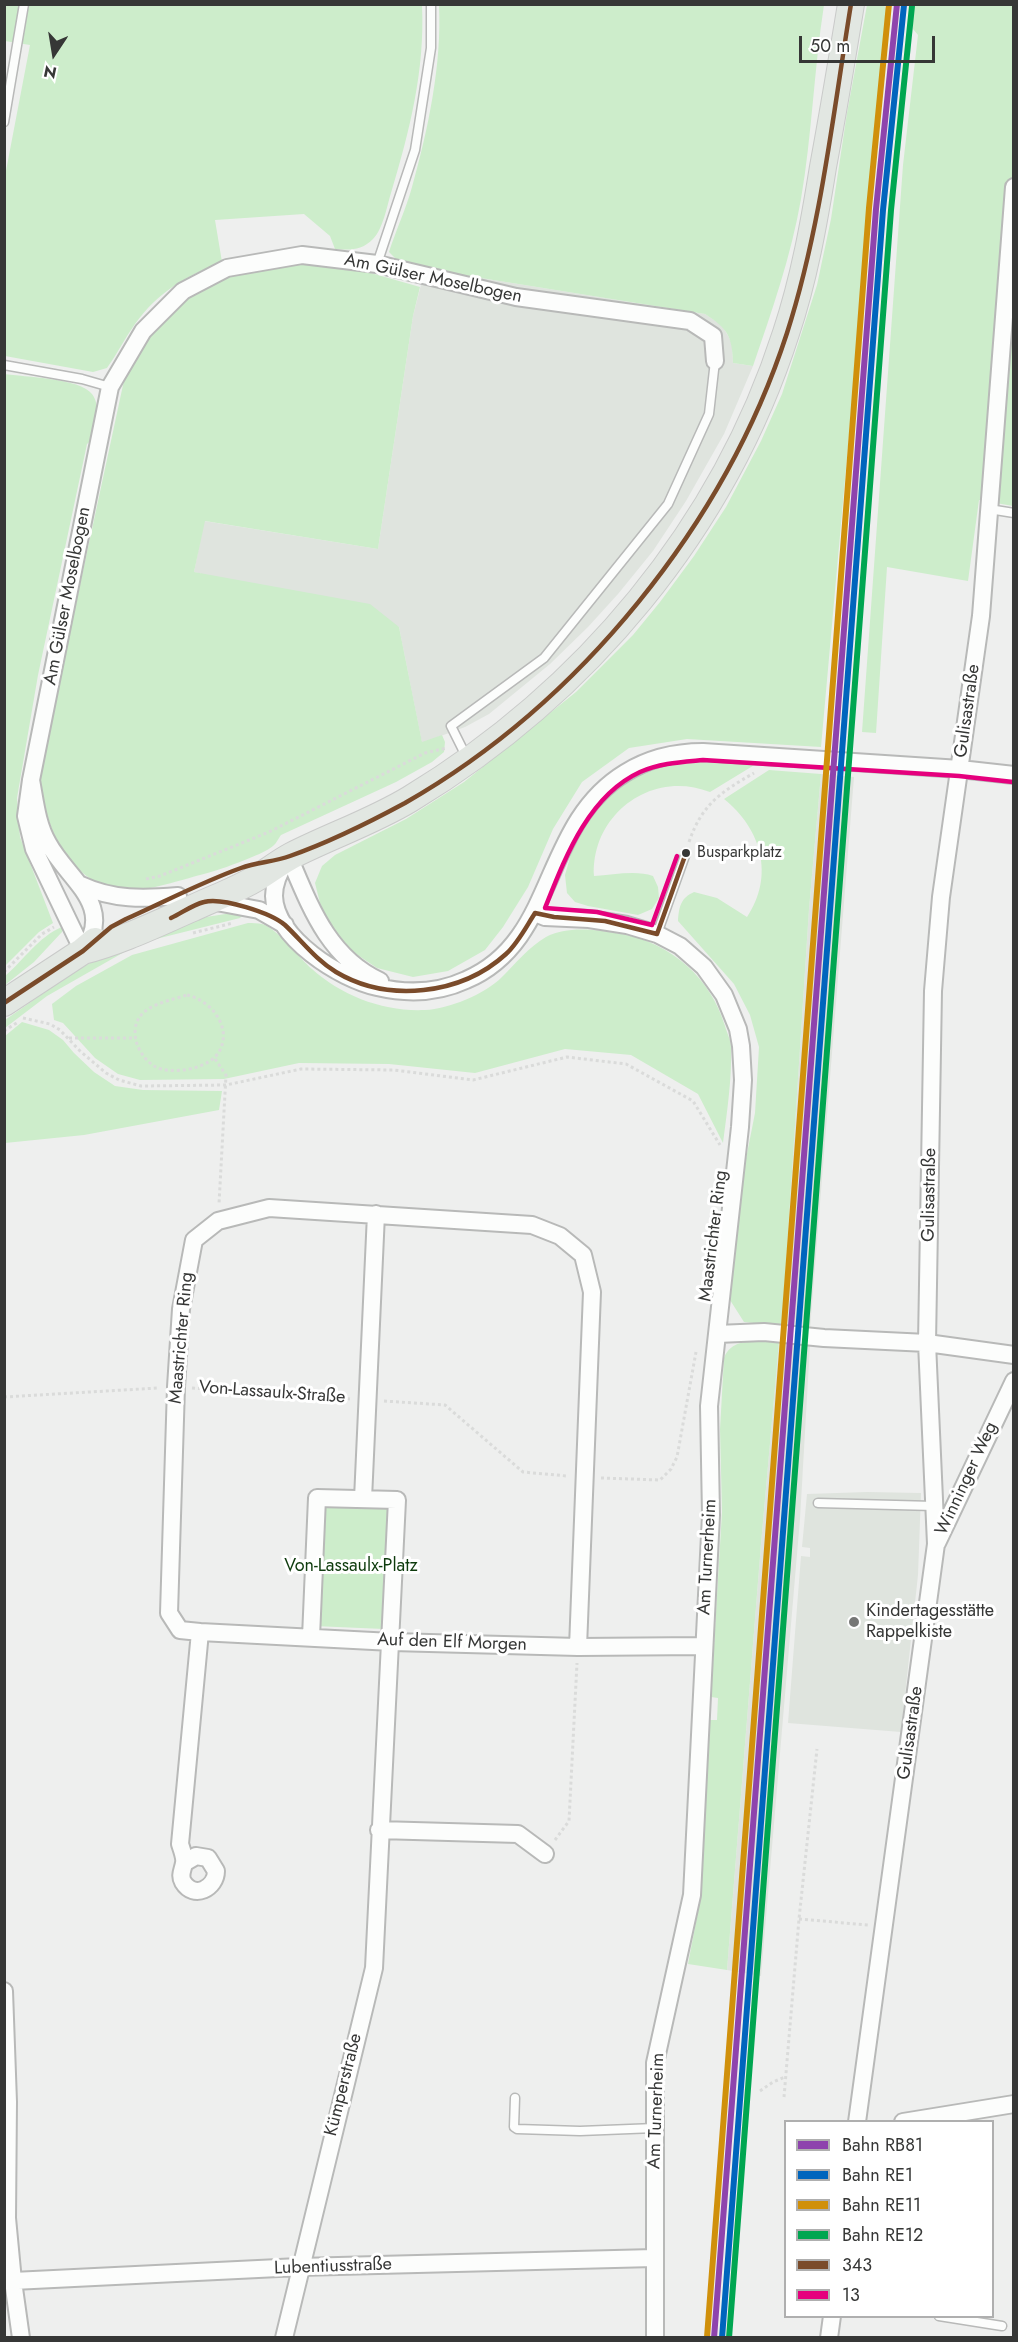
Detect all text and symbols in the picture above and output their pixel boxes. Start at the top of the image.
north arrow [24,24,84,84]
scale bar [802,24,938,62]
text: 50 m [810,33,850,59]
text: N [42,60,59,85]
street label: Am Gülser Moselbogen [342,250,524,308]
street label: Am Gülser Moselbogen [40,505,96,687]
street label: Gulisastraße [951,663,985,759]
place label: Busparkplatz [697,843,782,863]
marker: Busparkplatz [680,847,692,859]
street label: Gulisastraße [918,1148,942,1242]
street label: Maastrichter Ring [695,1169,733,1303]
street label: Maastrichter Ring [165,1271,199,1405]
street label: Von-Lassaulx-Straße [198,1377,346,1409]
street label: Winninger Weg [931,1419,1003,1539]
street label: Am Turnerheim [694,1498,722,1616]
park label: Von-Lassaulx-Platz [284,1556,418,1578]
place label: Kindertagesstätte Rappelkiste [866,1601,994,1644]
marker: Kindertagesstätte Rappelkiste [847,1615,861,1629]
street label: Auf den Elf Morgen [377,1630,527,1656]
street label: Gulisastraße [894,1685,928,1781]
street label: Kümperstraße [321,2031,367,2139]
street label: Am Turnerheim [644,2053,670,2169]
legend [784,2120,994,2318]
text: Bahn RB81 [842,2132,923,2158]
text: Bahn RE1 [842,2162,913,2188]
text: Bahn RE11 [842,2192,921,2218]
text: Bahn RE12 [842,2222,923,2248]
text: 343 [842,2252,872,2278]
street label: Lubentiusstraße [274,2254,392,2280]
text: 13 [842,2282,860,2308]

